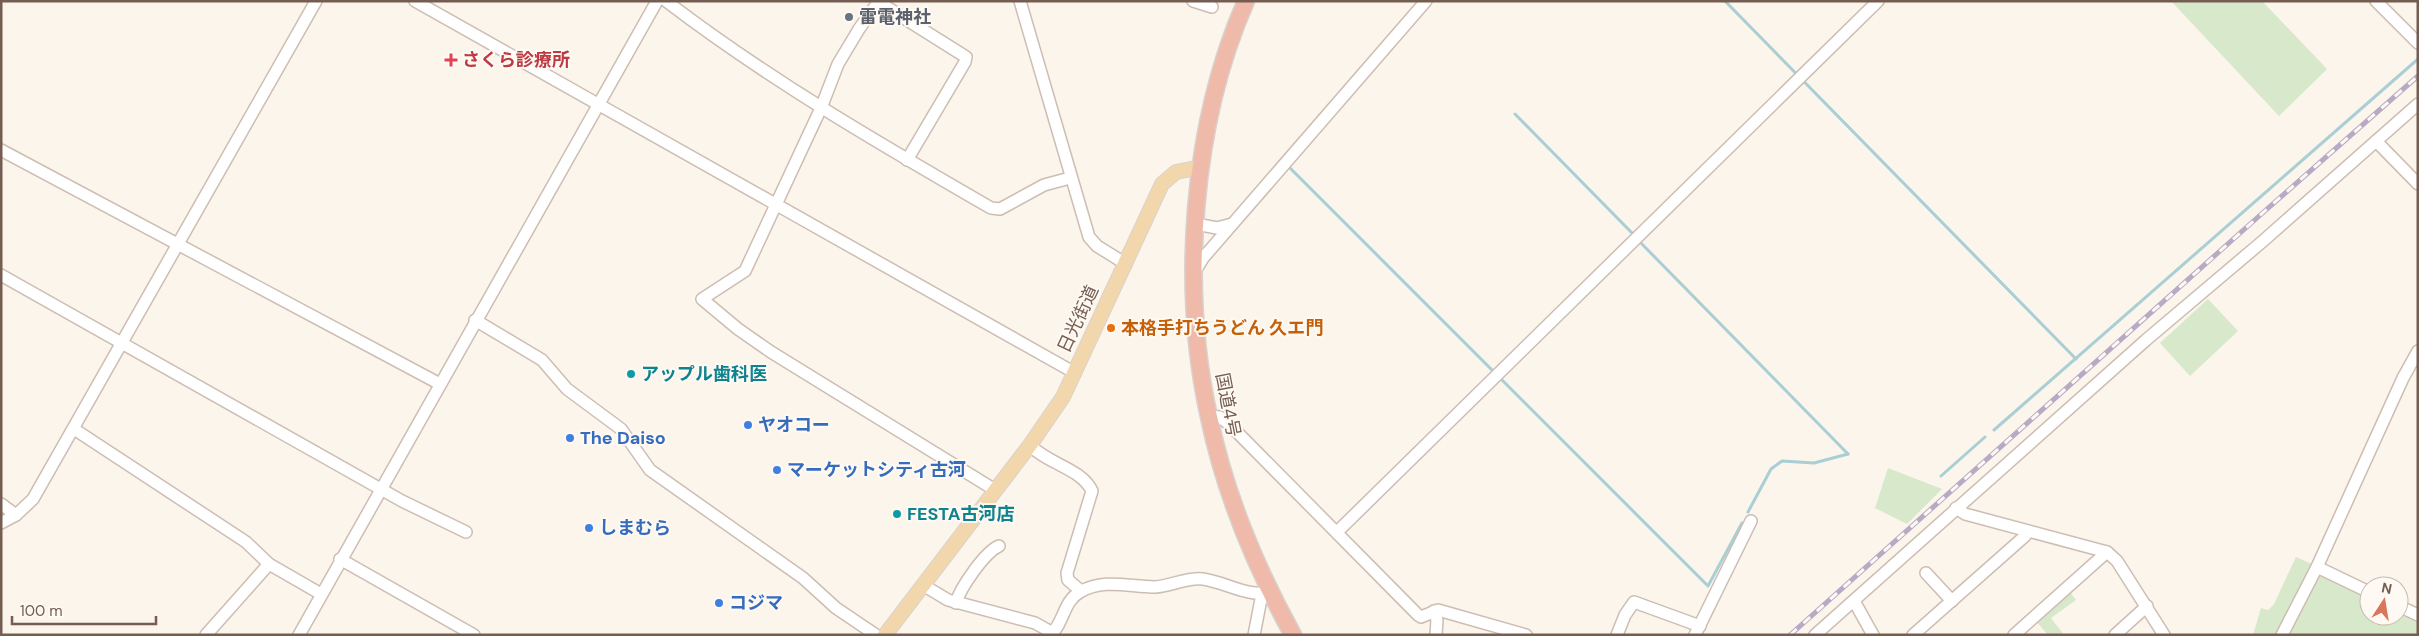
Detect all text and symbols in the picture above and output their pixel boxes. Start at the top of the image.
place label: 雷電神社 [859,5,931,29]
marker: 雷電神社 [843,11,855,23]
place label: さくら診療所 [462,48,570,72]
marker: さくら診療所 [444,53,458,67]
street label: 日光街道 [1052,281,1104,357]
place label: 本格手打ちうどん 久エ門 [1121,316,1323,340]
marker: 本格手打ちうどん 久エ門 [1105,322,1117,334]
place label: アップル歯科医 [641,362,767,386]
marker: アップル歯科医 [625,368,637,380]
street label: 国道4号 [1210,371,1246,439]
place label: ヤオコー [758,413,830,437]
marker: ヤオコー [742,419,754,431]
place label: The Daiso [580,426,666,450]
marker: The Daiso [564,432,576,444]
place label: マーケットシティ古河 [787,458,966,482]
marker: マーケットシティ古河 [771,464,783,476]
place label: FESTA古河店 [907,502,1014,526]
marker: FESTA古河店 [891,508,903,520]
place label: しまむら [599,516,671,540]
marker: しまむら [583,522,595,534]
north arrow [2359,576,2409,626]
text: N [2380,578,2394,598]
place label: コジマ [729,591,783,615]
scale bar [12,594,156,626]
marker: コジマ [713,597,725,609]
text: 100 m [20,601,63,621]

